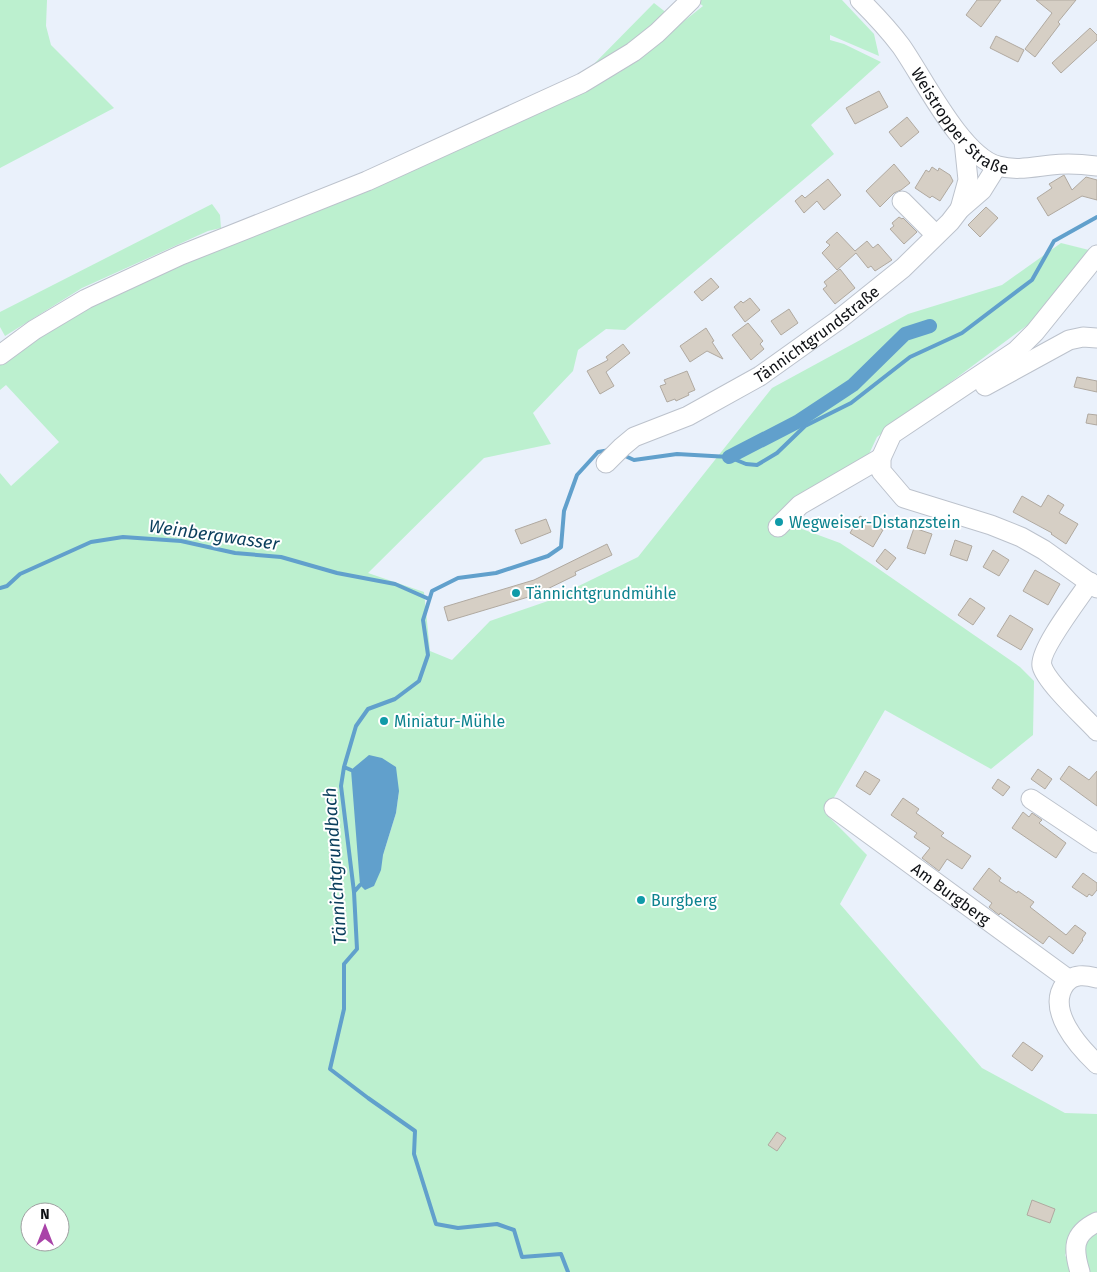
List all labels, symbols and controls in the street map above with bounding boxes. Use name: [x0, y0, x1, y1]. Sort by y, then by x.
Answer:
street label: Weistropper Straße: [908, 64, 1010, 177]
street label: Tännichtgrundstraße: [751, 282, 883, 387]
place label: Wegweiser-Distanzstein: [789, 513, 961, 532]
water label: Weinbergwasser: [147, 515, 282, 555]
marker: Wegweiser-Distanzstein: [773, 516, 785, 528]
place label: Tännichtgrundmühle: [526, 584, 676, 603]
marker: Tännichtgrundmühle: [510, 587, 522, 599]
place label: Miniatur-Mühle: [394, 712, 505, 731]
marker: Miniatur-Mühle: [378, 715, 390, 727]
water label: Tännichtgrundbach: [319, 787, 351, 945]
street label: Am Burgberg: [908, 858, 995, 929]
place label: Burgberg: [651, 891, 717, 910]
marker: Burgberg: [635, 894, 647, 906]
north arrow: [20, 1202, 70, 1252]
text: N: [40, 1206, 50, 1223]

